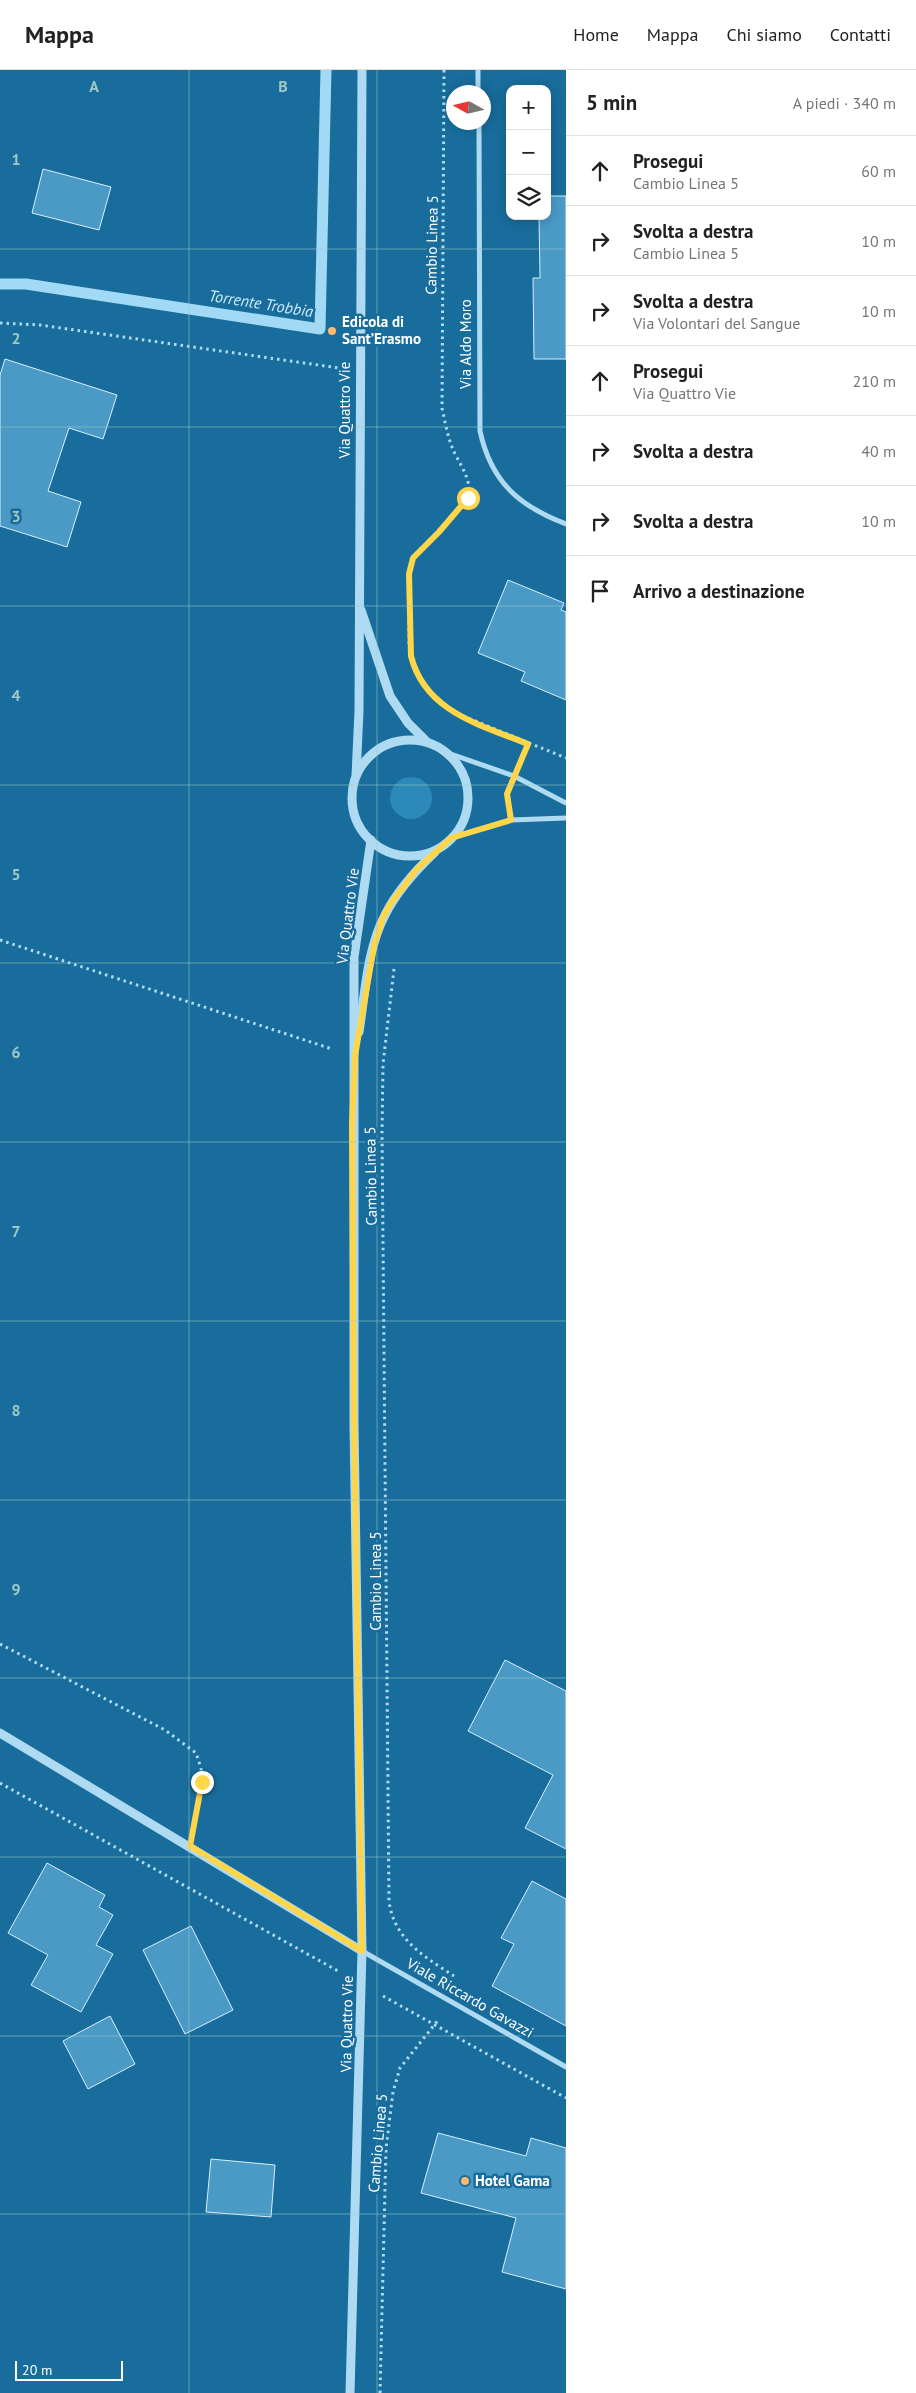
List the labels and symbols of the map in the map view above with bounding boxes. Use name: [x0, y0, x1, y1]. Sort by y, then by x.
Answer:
text: A: [89, 76, 99, 96]
text: B: [278, 76, 288, 96]
north arrow: [446, 85, 491, 130]
text: 1: [11, 149, 21, 169]
street label: Cambio Linea 5: [421, 195, 442, 295]
water label: Torrente Trobbia: [207, 285, 315, 321]
street label: Via Aldo Moro: [456, 299, 475, 390]
place label: Edicola di Sant’Erasmo: [342, 312, 421, 348]
marker: Edicola di Sant’Erasmo: [326, 325, 338, 337]
text: 2: [11, 328, 21, 348]
street label: Via Quattro Vie: [335, 362, 354, 459]
route start: [457, 487, 480, 510]
text: 3: [11, 506, 21, 526]
text: 4: [11, 685, 21, 705]
text: 5: [11, 864, 21, 884]
street label: Via Quattro Vie: [332, 867, 363, 966]
text: 6: [11, 1042, 21, 1062]
street label: Cambio Linea 5: [360, 1126, 381, 1226]
text: 7: [11, 1221, 21, 1241]
text: 8: [11, 1400, 21, 1420]
street label: Cambio Linea 5: [366, 1531, 385, 1631]
text: 9: [11, 1579, 21, 1599]
route end: [191, 1771, 214, 1794]
street label: Viale Riccardo Gavazzi: [402, 1953, 537, 2042]
street label: Via Quattro Vie: [336, 1975, 357, 2074]
street label: Cambio Linea 5: [364, 2093, 391, 2193]
place label: Hotel Gama: [475, 2171, 550, 2190]
marker: Hotel Gama: [459, 2175, 471, 2187]
scale bar: [15, 2358, 122, 2381]

